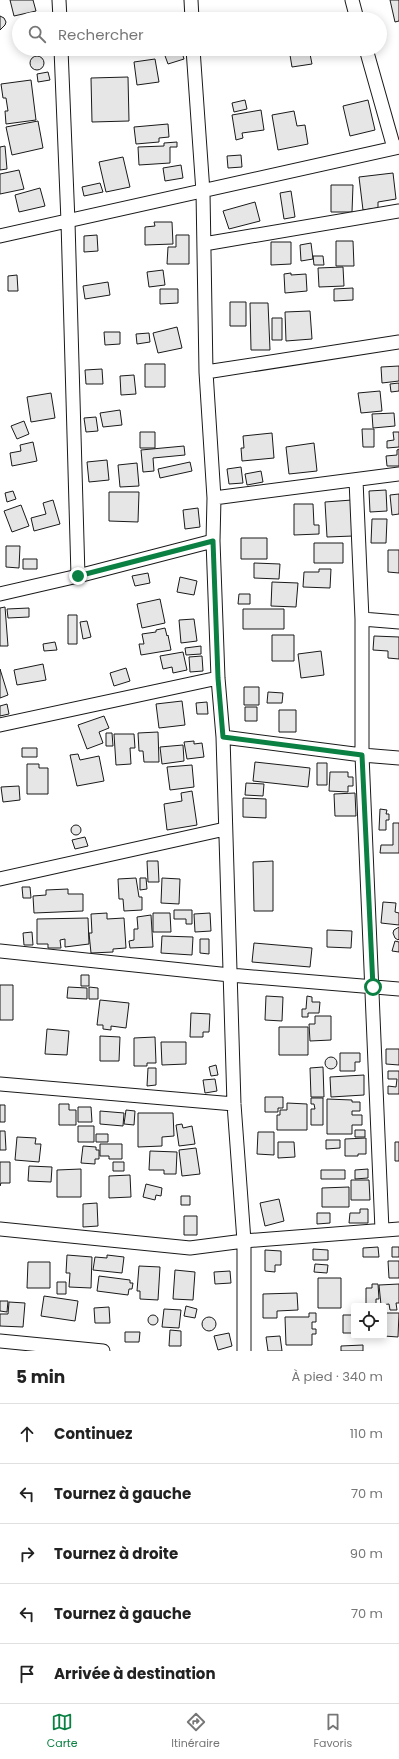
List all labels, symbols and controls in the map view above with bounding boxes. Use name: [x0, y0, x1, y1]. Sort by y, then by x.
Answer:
search box: [12, 12, 387, 56]
icon: search: [26, 23, 48, 45]
text: Rechercher: [58, 24, 144, 45]
route end: [69, 567, 87, 585]
route start: [364, 978, 382, 996]
map controls: [351, 1303, 387, 1339]
button: locate: [351, 1303, 387, 1339]
text: 5 min: [16, 1365, 65, 1389]
text: À pied · 340 m: [291, 1367, 383, 1386]
icon: ahead: [16, 1423, 38, 1445]
text: Continuez: [54, 1423, 133, 1444]
text: 110 m: [350, 1424, 383, 1443]
icon: left: [16, 1483, 38, 1505]
text: Tournez à gauche: [54, 1483, 191, 1504]
text: 70 m: [351, 1484, 383, 1503]
icon: right: [16, 1543, 38, 1565]
text: Tournez à droite: [54, 1543, 178, 1564]
text: 90 m: [350, 1544, 383, 1563]
icon: left: [16, 1603, 38, 1625]
text: Tournez à gauche: [54, 1603, 191, 1624]
text: 70 m: [351, 1604, 383, 1623]
icon: arrive: [16, 1663, 38, 1685]
text: Arrivée à destination: [54, 1663, 216, 1684]
tab: Carte: [47, 1711, 78, 1752]
tab: Itinéraire: [171, 1711, 220, 1752]
tab: Favoris: [313, 1711, 352, 1752]

